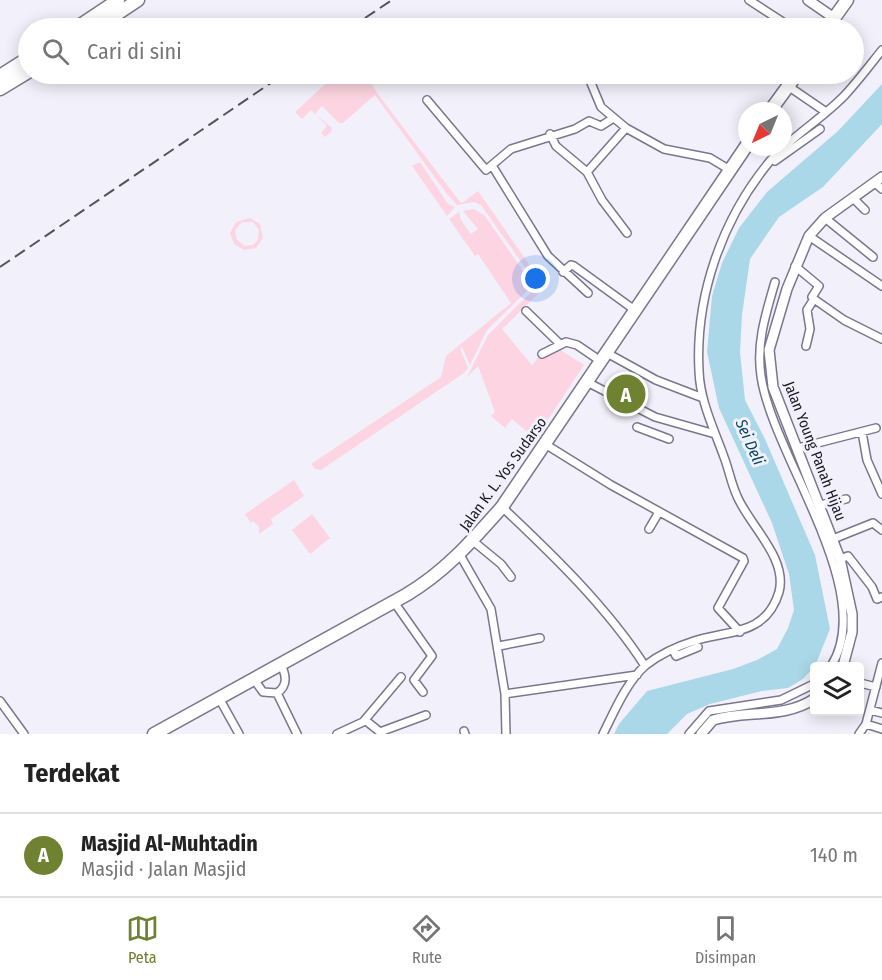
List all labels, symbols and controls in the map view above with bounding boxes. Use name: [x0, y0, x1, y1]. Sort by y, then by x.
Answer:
search box: [18, 18, 864, 84]
icon: search: [39, 35, 72, 68]
text: Cari di sini: [87, 38, 182, 65]
north arrow: [738, 102, 792, 156]
your location: [521, 264, 550, 293]
pin: A: [606, 372, 646, 416]
street label: Jalan Young Panah Hijau: [780, 379, 850, 523]
street label: Jalan K. L. Yos Sudarso: [456, 413, 550, 534]
water label: Sei Deli: [731, 415, 769, 468]
map controls: [810, 662, 864, 716]
button: layers: [810, 662, 864, 716]
text: Terdekat: [24, 758, 120, 789]
text: Masjid Al-Muhtadin: [81, 830, 258, 857]
text: A: [38, 843, 49, 867]
text: 140 m: [810, 843, 858, 867]
text: Masjid · Jalan Masjid: [81, 857, 246, 881]
tab: Peta: [126, 912, 159, 967]
tab: Rute: [410, 912, 443, 967]
tab: Disimpan: [695, 912, 756, 967]

